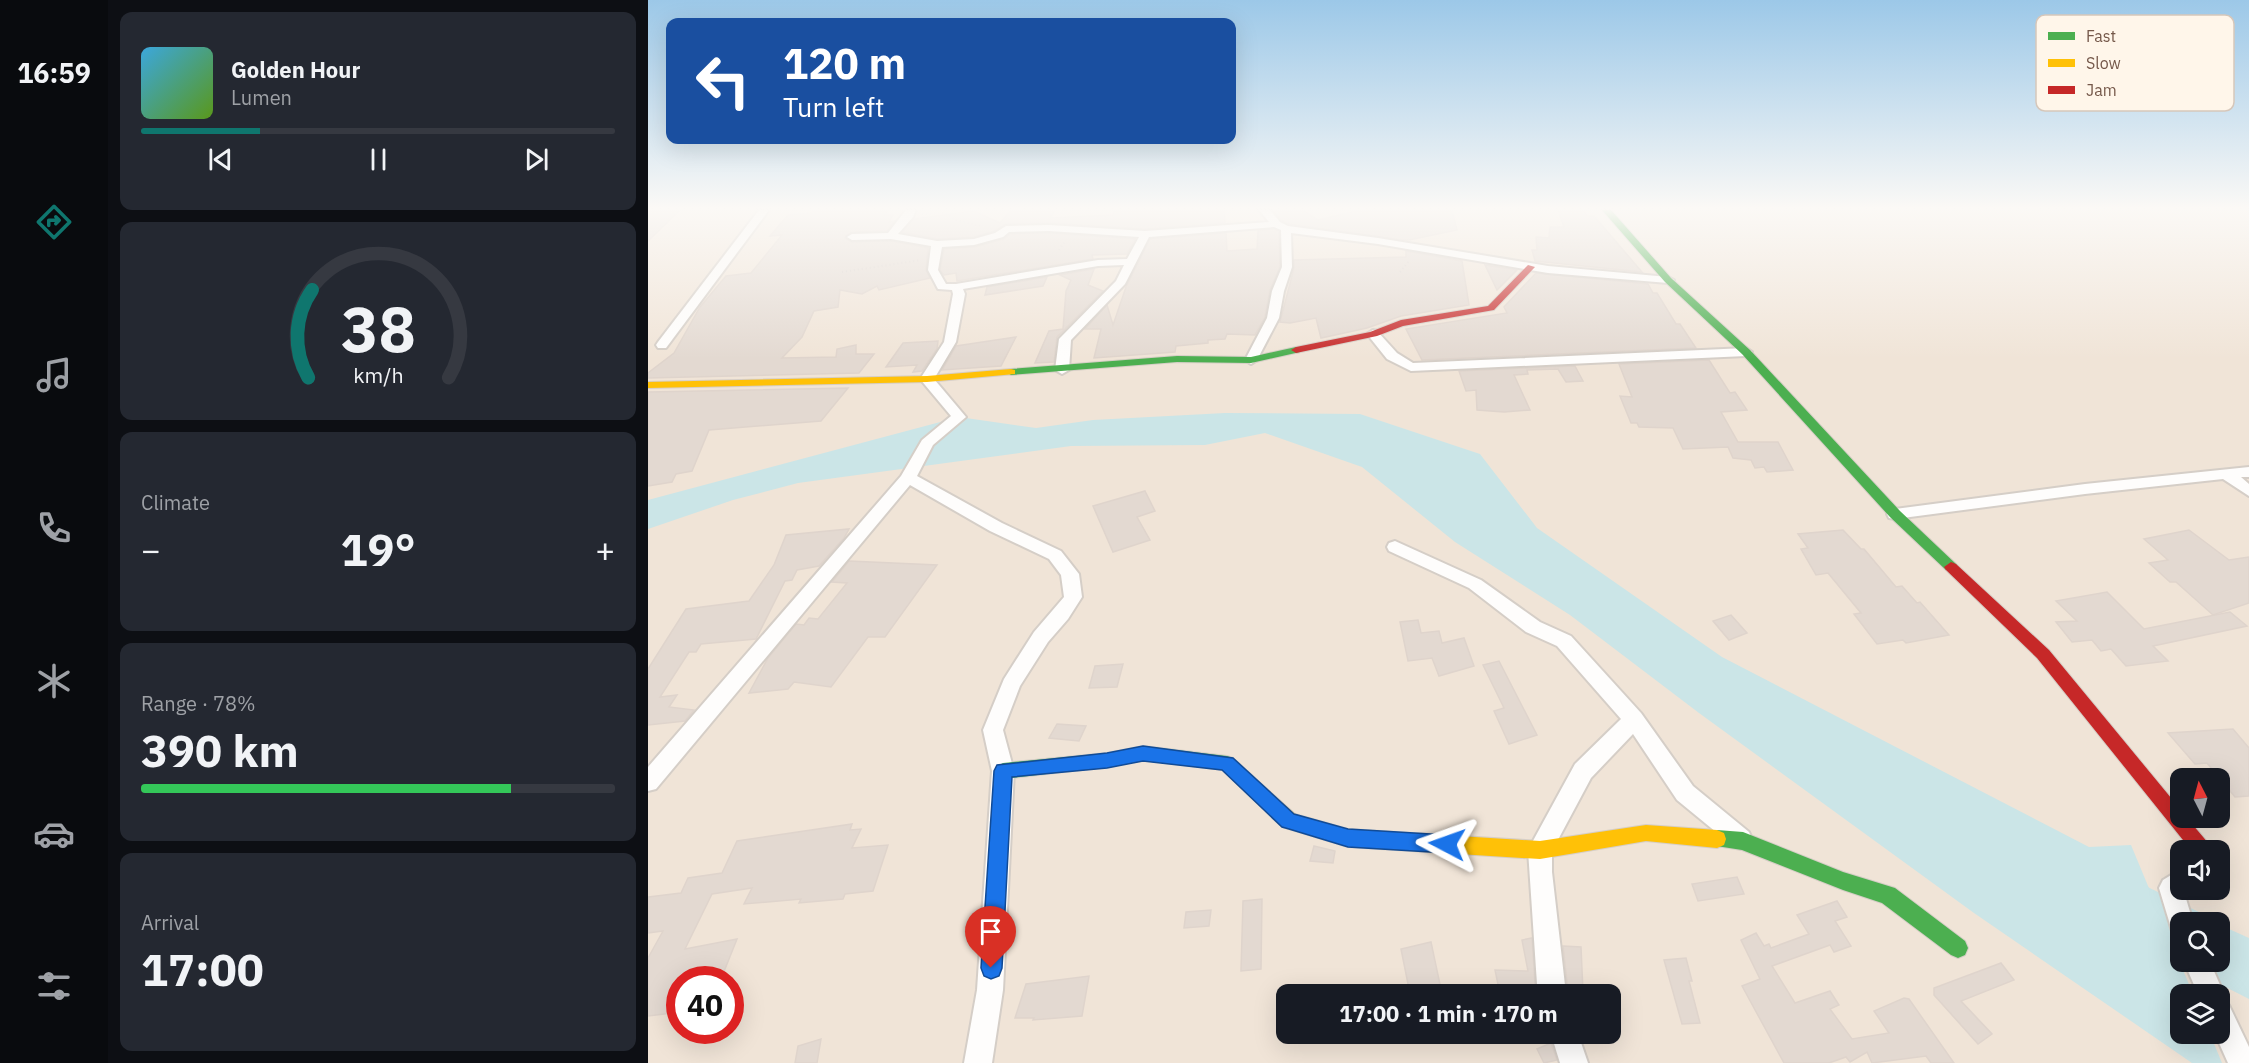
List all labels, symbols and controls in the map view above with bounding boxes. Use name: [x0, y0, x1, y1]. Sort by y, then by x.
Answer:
legend: [2036, 15, 2234, 111]
text: Fast: [2086, 26, 2116, 46]
text: 120 m: [783, 36, 906, 91]
icon: left: [684, 42, 762, 120]
text: Slow: [2086, 53, 2121, 73]
text: 16:59: [17, 55, 91, 90]
text: Golden Hour: [231, 55, 360, 84]
text: Jam: [2086, 80, 2117, 100]
text: Lumen: [231, 84, 292, 111]
text: Turn left: [783, 89, 884, 124]
icon: previous: [204, 143, 237, 176]
icon: pause: [362, 143, 395, 176]
icon: next: [520, 143, 553, 176]
icon: directions: [33, 201, 75, 243]
text: 38: [341, 288, 415, 369]
icon: music: [33, 354, 75, 396]
text: km/h: [353, 362, 403, 390]
text: Climate: [141, 489, 210, 516]
icon: phone: [33, 507, 75, 549]
text: 19°: [340, 520, 416, 578]
text: −: [141, 528, 161, 571]
text: +: [595, 528, 615, 571]
icon: climate: [33, 660, 75, 702]
text: Range · 78%: [141, 690, 256, 717]
text: 390 km: [141, 721, 299, 779]
north arrow: [2170, 768, 2230, 828]
map controls: [2170, 768, 2230, 1044]
position arrow: [1415, 812, 1479, 876]
icon: car: [33, 813, 75, 855]
button: sound: [2170, 840, 2230, 900]
pin: [965, 906, 1016, 968]
text: Arrival: [141, 909, 199, 936]
button: search: [2170, 912, 2230, 972]
icon: arrive: [974, 915, 1007, 948]
text: 17:00: [141, 940, 264, 998]
icon: filters: [33, 965, 75, 1007]
speed limit sign: 40: [666, 966, 744, 1044]
button: layers: [2170, 984, 2230, 1044]
text: 17:00 · 1 min · 170 m: [1339, 999, 1558, 1028]

